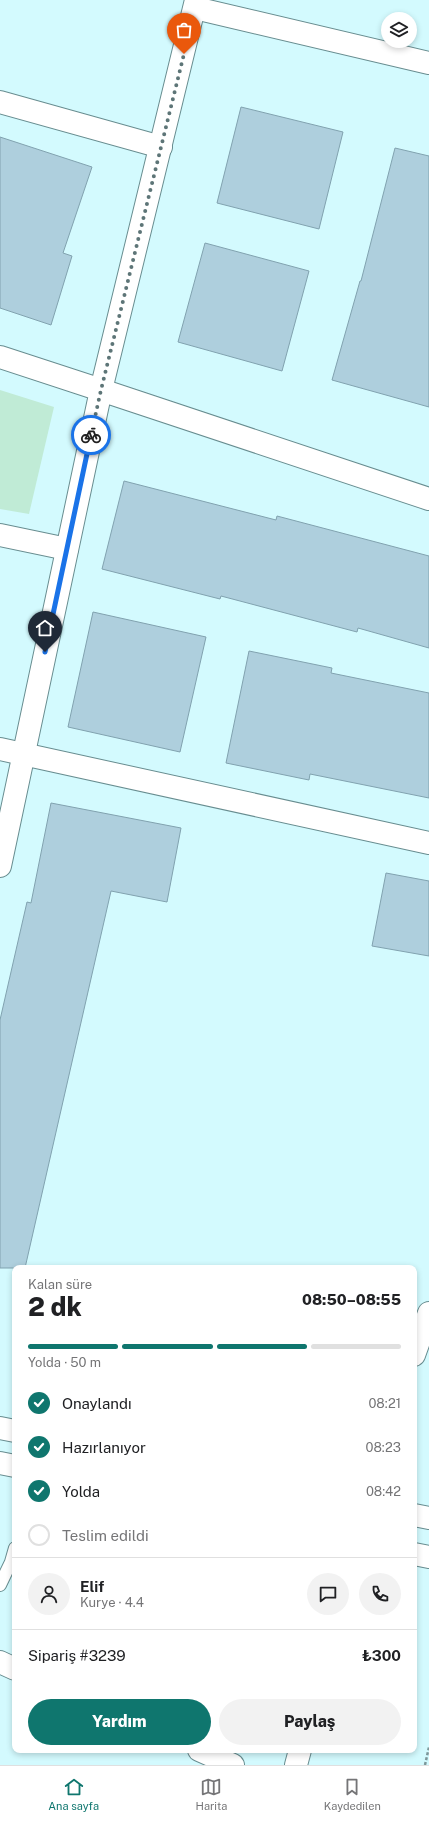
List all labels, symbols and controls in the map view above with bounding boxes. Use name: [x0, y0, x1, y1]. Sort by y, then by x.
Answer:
map controls: [381, 12, 417, 48]
button: layers: [381, 12, 417, 48]
pin: [167, 13, 201, 54]
icon: bag: [173, 19, 195, 41]
courier: [71, 415, 111, 455]
icon: bike: [80, 424, 102, 446]
pin: [28, 611, 62, 652]
icon: home: [34, 617, 56, 639]
text: Kalan süre: [28, 1277, 92, 1292]
text: 2 dk: [28, 1291, 82, 1322]
text: 08:50–08:55: [302, 1291, 401, 1308]
text: Yolda · 50 m: [28, 1355, 101, 1370]
icon: check: [28, 1392, 50, 1414]
text: Onaylandı: [62, 1395, 132, 1412]
text: 08:21: [368, 1396, 401, 1411]
icon: check: [28, 1436, 50, 1458]
text: Hazırlanıyor: [62, 1439, 146, 1456]
text: 08:23: [366, 1440, 401, 1455]
icon: check: [28, 1480, 50, 1502]
text: Yolda: [62, 1483, 100, 1500]
text: 08:42: [366, 1484, 401, 1499]
text: Teslim edildi: [62, 1527, 149, 1544]
button: person: [28, 1573, 70, 1615]
button: chat: [307, 1573, 349, 1615]
button: phone: [359, 1573, 401, 1615]
text: Elif: [80, 1578, 104, 1595]
text: Kurye · 4.4: [80, 1595, 144, 1610]
text: Sipariş #3239: [28, 1647, 126, 1664]
text: ₺300: [362, 1647, 401, 1664]
button: Yardım: [28, 1699, 211, 1745]
button: Paylaş: [219, 1699, 401, 1745]
tab: Ana sayfa: [48, 1776, 99, 1812]
tab: Harita: [196, 1776, 227, 1812]
tab: Kaydedilen: [324, 1776, 381, 1812]

